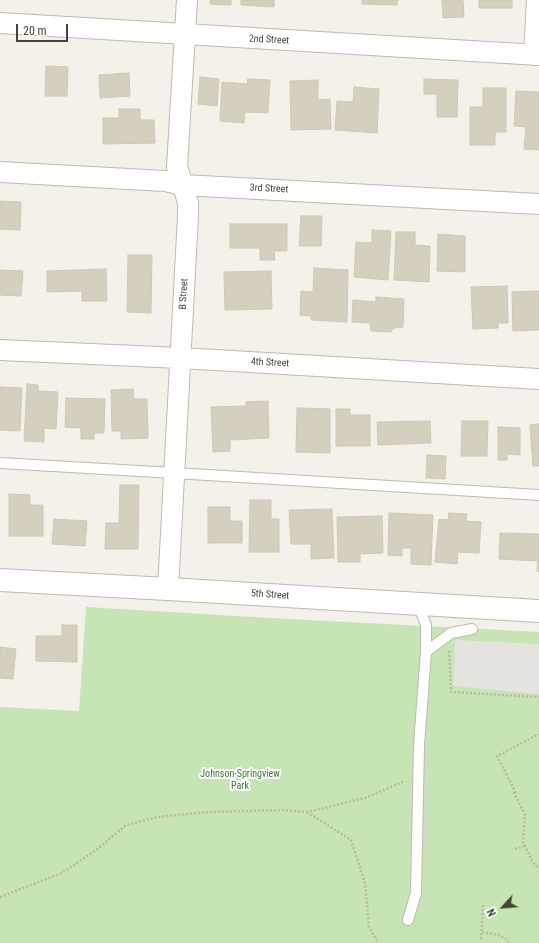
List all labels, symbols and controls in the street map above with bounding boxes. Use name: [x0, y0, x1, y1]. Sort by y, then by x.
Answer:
scale bar: [18, 16, 70, 42]
text: 20 m: [23, 24, 47, 38]
street label: 2nd Street: [248, 33, 290, 47]
street label: 3rd Street: [249, 182, 289, 196]
street label: B Street: [177, 278, 191, 310]
street label: 4th Street: [250, 356, 290, 370]
street label: 5th Street: [250, 588, 290, 602]
park label: Johnson-Springview Park: [200, 768, 280, 792]
north arrow: [483, 887, 523, 927]
text: N: [484, 907, 499, 918]

